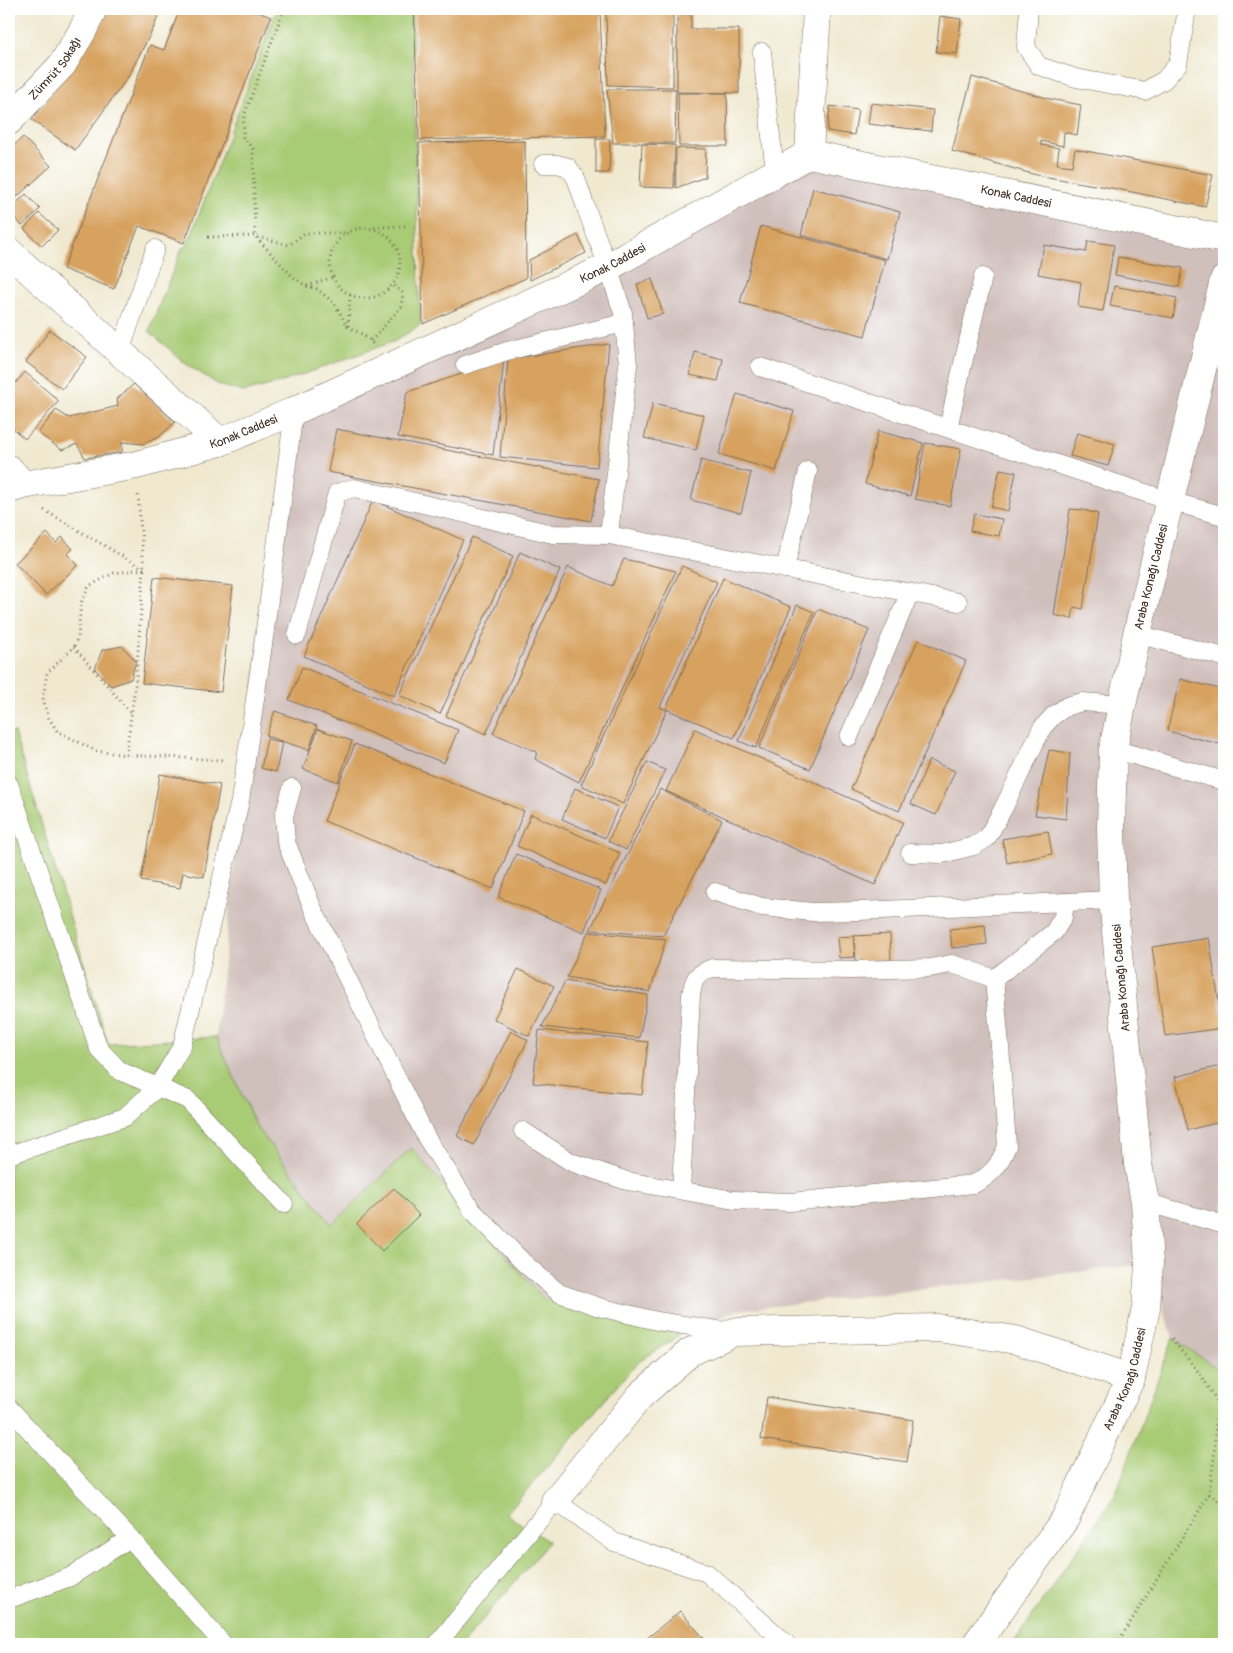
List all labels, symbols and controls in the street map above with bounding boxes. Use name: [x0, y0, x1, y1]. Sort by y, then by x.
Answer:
street label: Zümrüt Sokağı: [26, 35, 85, 103]
street label: Konak Caddesi: [979, 182, 1053, 211]
street label: Konak Caddesi: [578, 240, 648, 287]
street label: Konak Caddesi: [208, 412, 280, 452]
street label: Araba Konağı Caddesi: [1131, 523, 1172, 631]
street label: Araba Konağı Caddesi: [1109, 923, 1134, 1032]
street label: Araba Konağı Caddesi: [1100, 1327, 1150, 1433]

